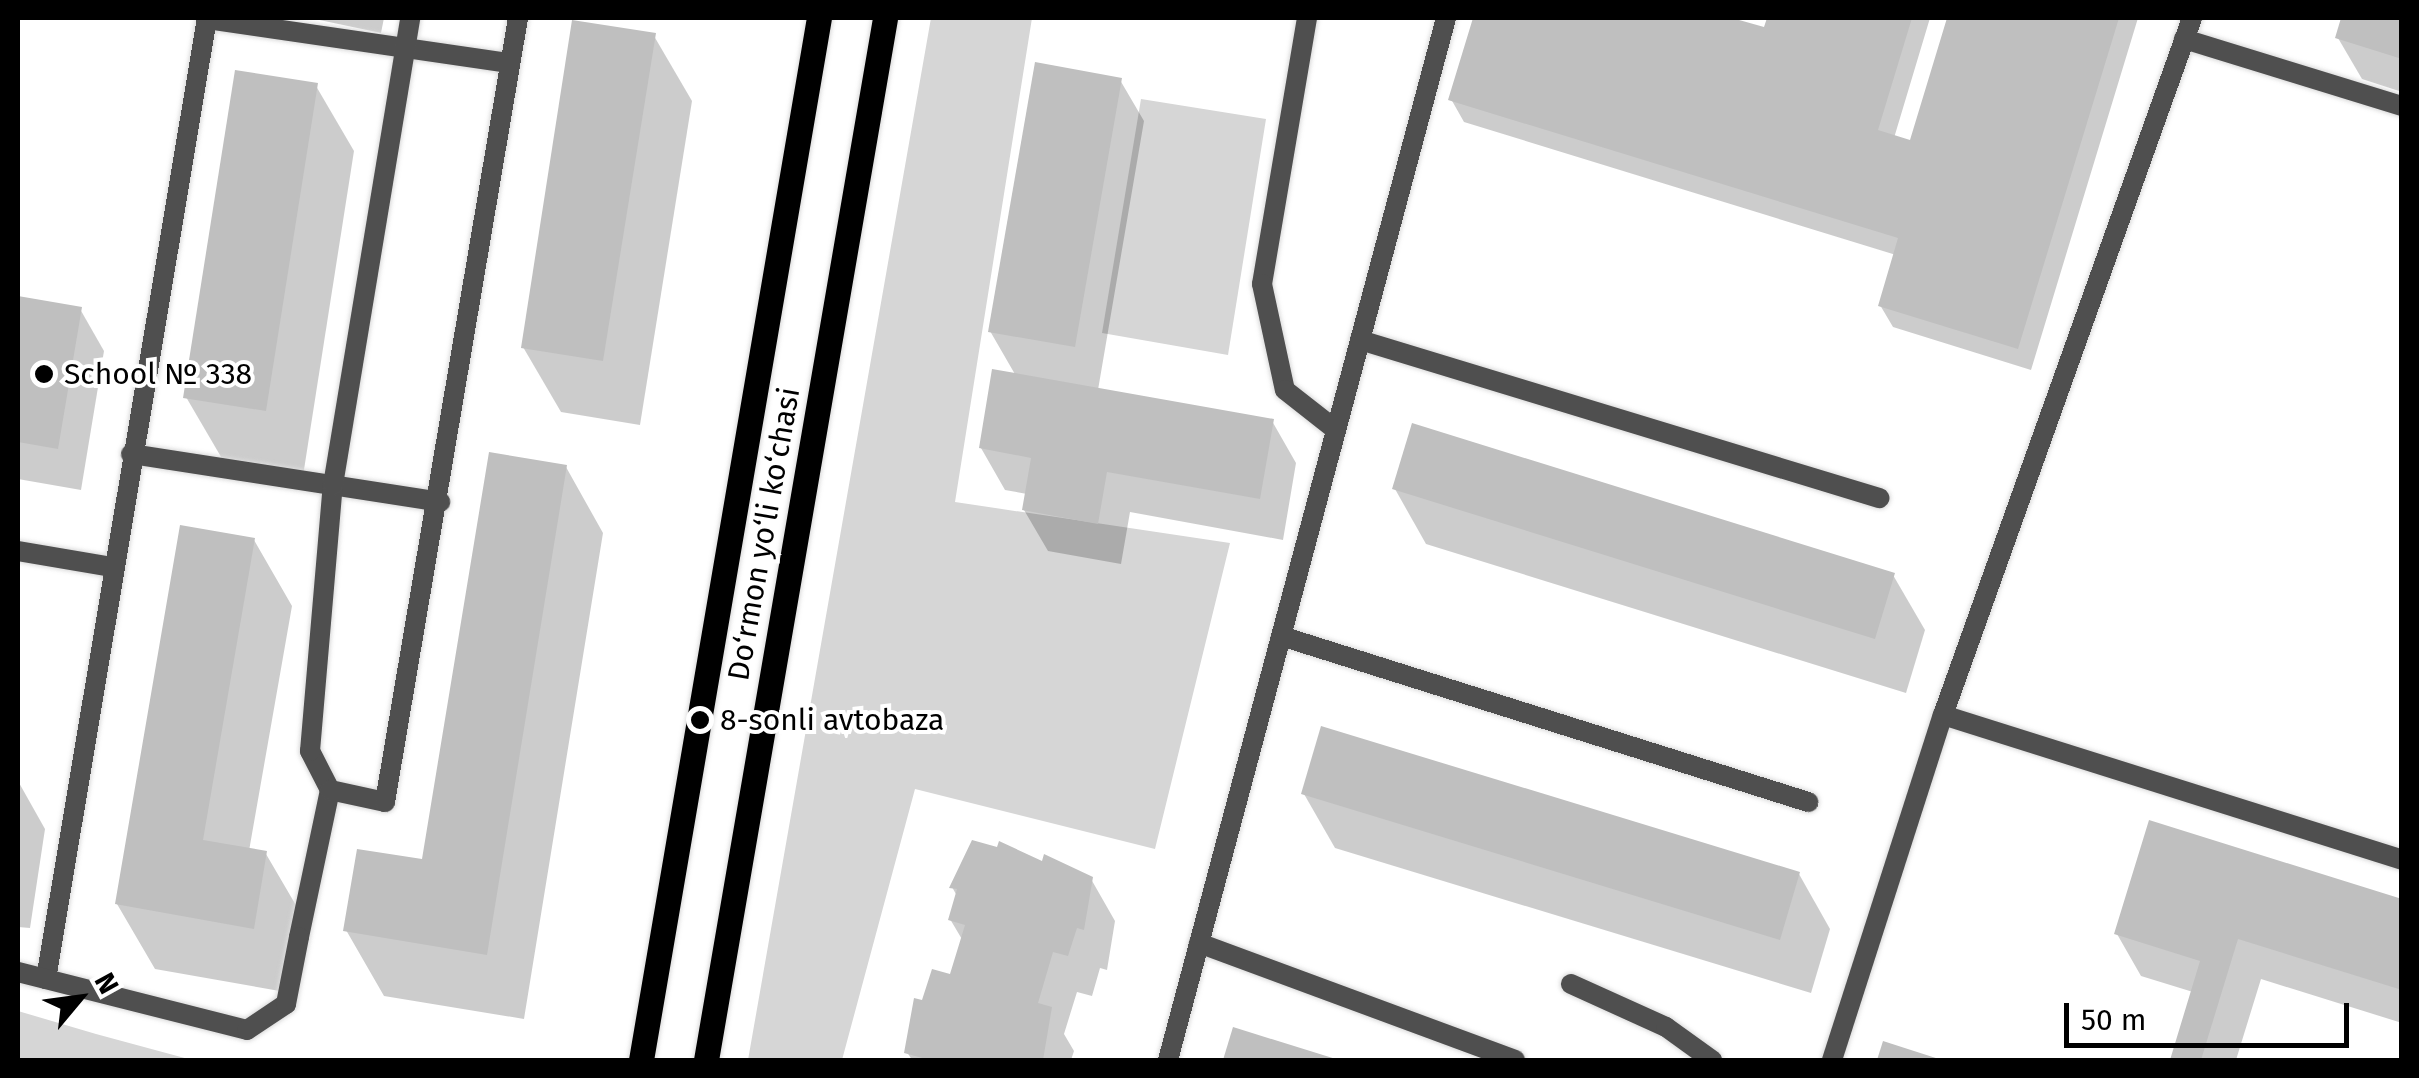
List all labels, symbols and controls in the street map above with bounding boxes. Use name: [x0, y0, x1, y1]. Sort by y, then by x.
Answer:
place label: School № 338: [64, 356, 252, 392]
marker: School № 338: [33, 363, 55, 385]
street label: Do‘rmon yo‘li ko‘chasi: [720, 385, 808, 683]
place label: 8-sonli avtobaza: [720, 702, 944, 738]
marker: 8-sonli avtobaza: [689, 709, 711, 731]
north arrow: [30, 948, 130, 1048]
text: N: [88, 967, 126, 999]
scale bar: [2069, 983, 2354, 1045]
text: 50 m: [2081, 1002, 2146, 1038]

